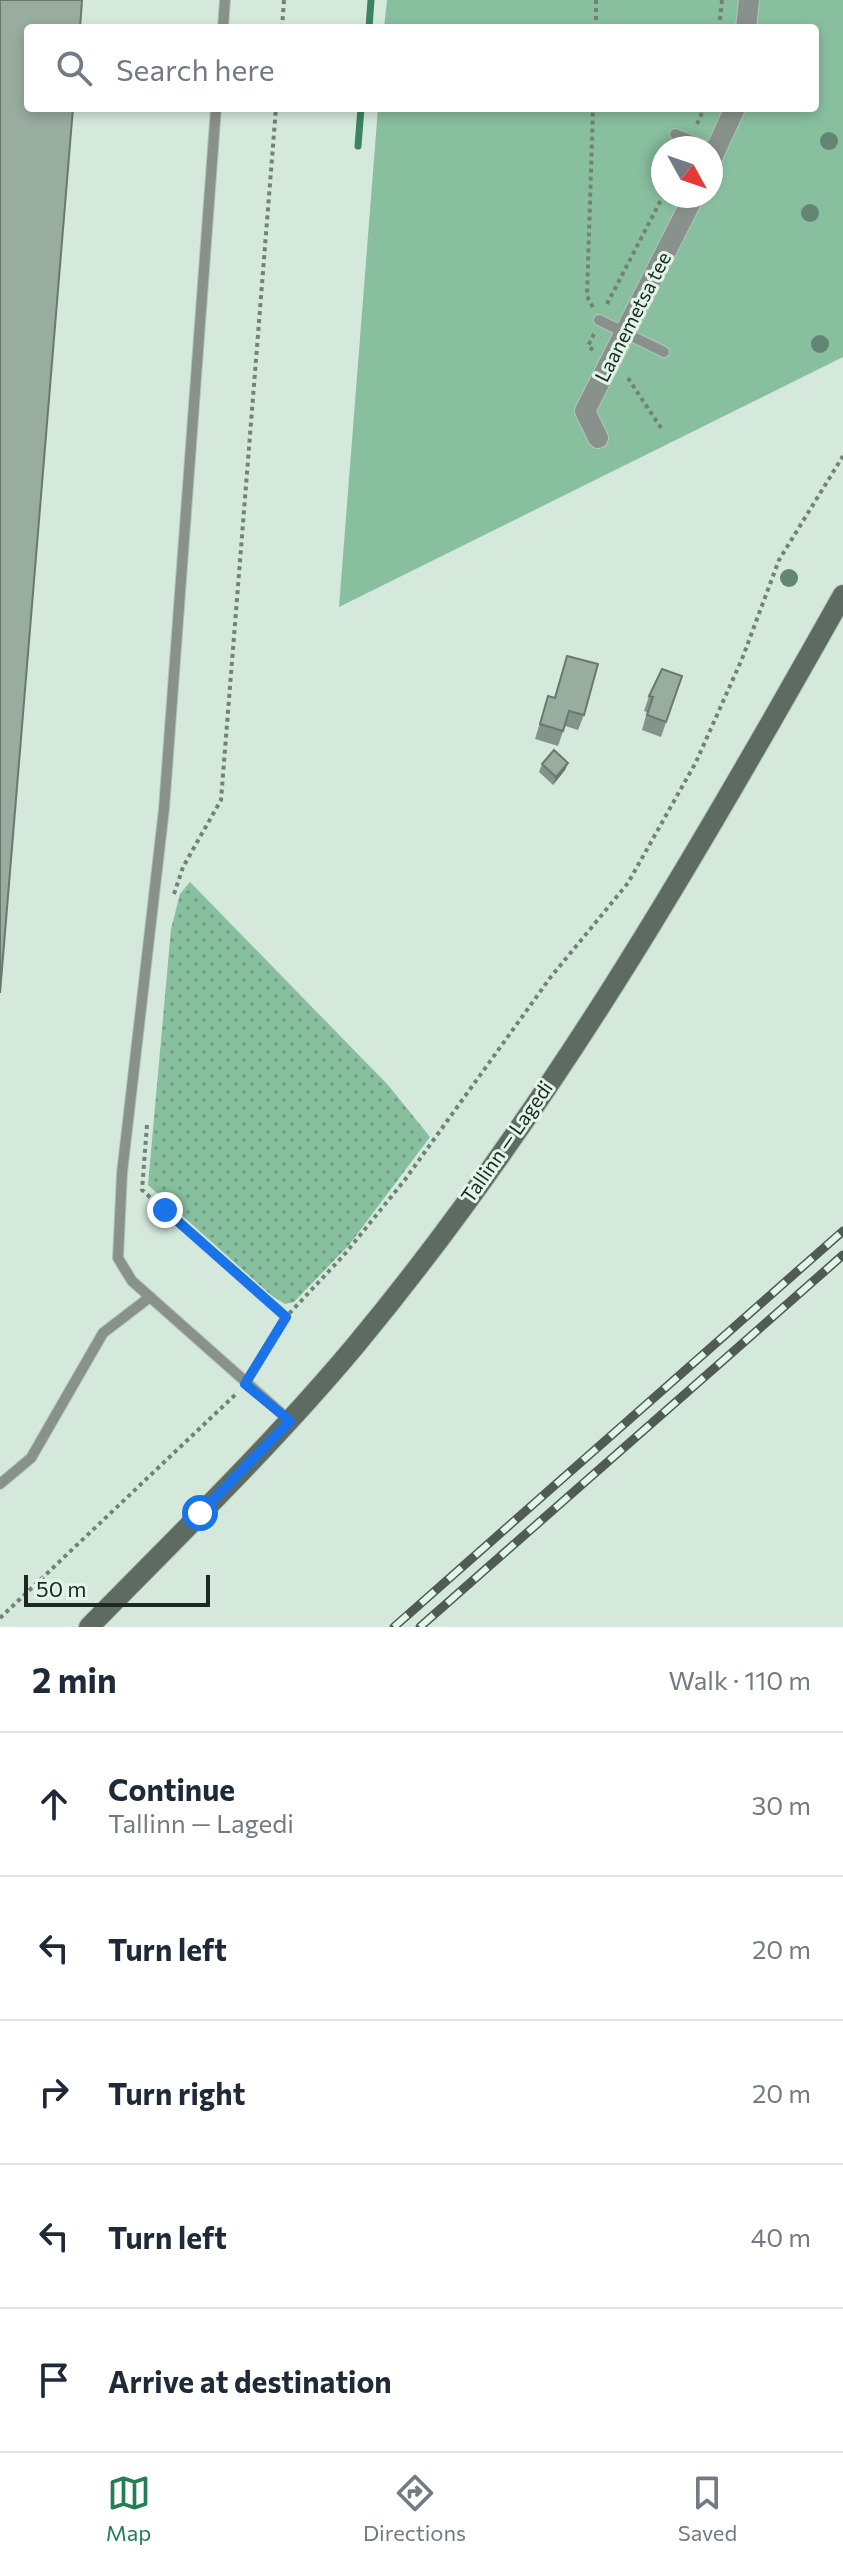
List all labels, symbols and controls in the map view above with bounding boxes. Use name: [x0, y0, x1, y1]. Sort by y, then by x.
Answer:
search box: [24, 24, 819, 112]
icon: search: [52, 46, 96, 90]
text: Search here: [116, 50, 275, 87]
north arrow: [651, 136, 723, 208]
street label: Laanemetsa tee: [589, 247, 675, 386]
street label: Tallinn — Lagedi: [455, 1076, 557, 1207]
route end: [147, 1192, 183, 1228]
route start: [182, 1495, 218, 1531]
scale bar: [24, 1571, 210, 1607]
text: 50 m: [36, 1575, 86, 1602]
text: 2 min: [32, 1658, 117, 1700]
text: Walk · 110 m: [669, 1664, 811, 1695]
text: Continue: [108, 1770, 235, 1807]
icon: ahead: [32, 1782, 76, 1826]
text: 30 m: [752, 1789, 811, 1820]
text: Tallinn — Lagedi: [108, 1807, 294, 1838]
icon: left: [32, 1926, 76, 1970]
text: Turn left: [108, 1930, 227, 1967]
text: 20 m: [752, 1933, 811, 1964]
icon: right: [32, 2070, 76, 2114]
text: Turn right: [108, 2074, 245, 2111]
text: 20 m: [752, 2077, 811, 2108]
icon: left: [32, 2214, 76, 2258]
text: Turn left: [108, 2218, 227, 2255]
text: 40 m: [751, 2221, 811, 2252]
icon: arrive: [32, 2358, 76, 2402]
text: Arrive at destination: [108, 2362, 392, 2399]
tab: Map: [106, 2471, 151, 2546]
tab: Directions: [363, 2471, 466, 2546]
tab: Saved: [678, 2471, 737, 2546]

